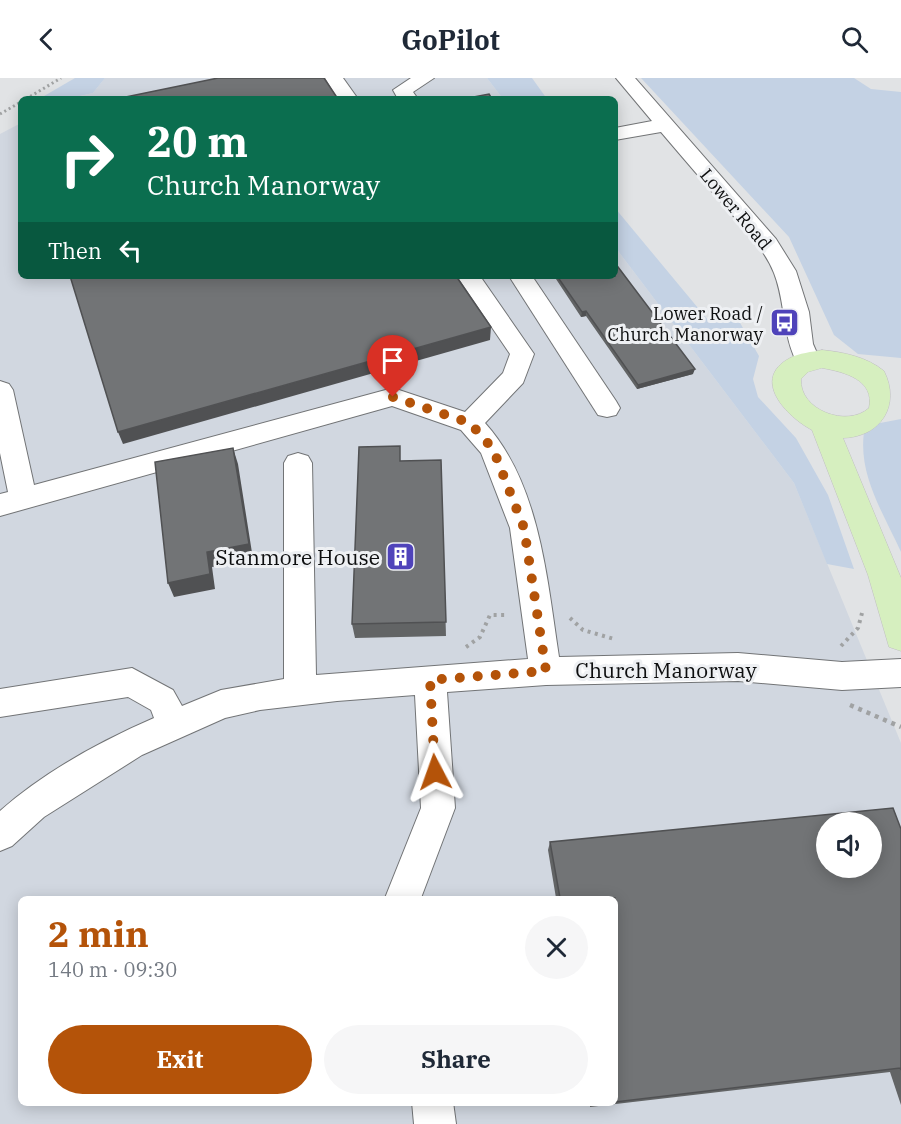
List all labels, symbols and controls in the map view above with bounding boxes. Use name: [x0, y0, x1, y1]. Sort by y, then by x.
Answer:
text: GoPilot: [401, 22, 500, 57]
icon: back: [30, 23, 63, 56]
icon: search: [838, 23, 871, 56]
text: 20 m: [147, 114, 248, 169]
icon: right: [48, 120, 126, 198]
street label: Lower Road: [695, 164, 777, 254]
text: Church Manorway: [147, 167, 380, 202]
icon: left: [114, 234, 147, 267]
text: Then: [48, 236, 102, 265]
place label: Lower Road / Church Manorway: [607, 302, 763, 346]
bus stop icon: Lower Road / Church Manorway: [768, 307, 800, 339]
pin: [367, 335, 418, 397]
icon: arrive: [376, 344, 409, 377]
building icon: Stanmore House: [385, 541, 417, 573]
place label: Stanmore House: [215, 543, 380, 571]
street label: Church Manorway: [575, 656, 757, 684]
position arrow: [403, 740, 467, 804]
map controls: [816, 812, 882, 878]
button: sound: [816, 812, 882, 878]
text: 2 min: [48, 910, 149, 957]
button: close: [525, 916, 588, 979]
text: 140 m · 09:30: [48, 956, 177, 983]
button: Exit: [48, 1025, 312, 1094]
button: Share: [324, 1025, 588, 1094]

